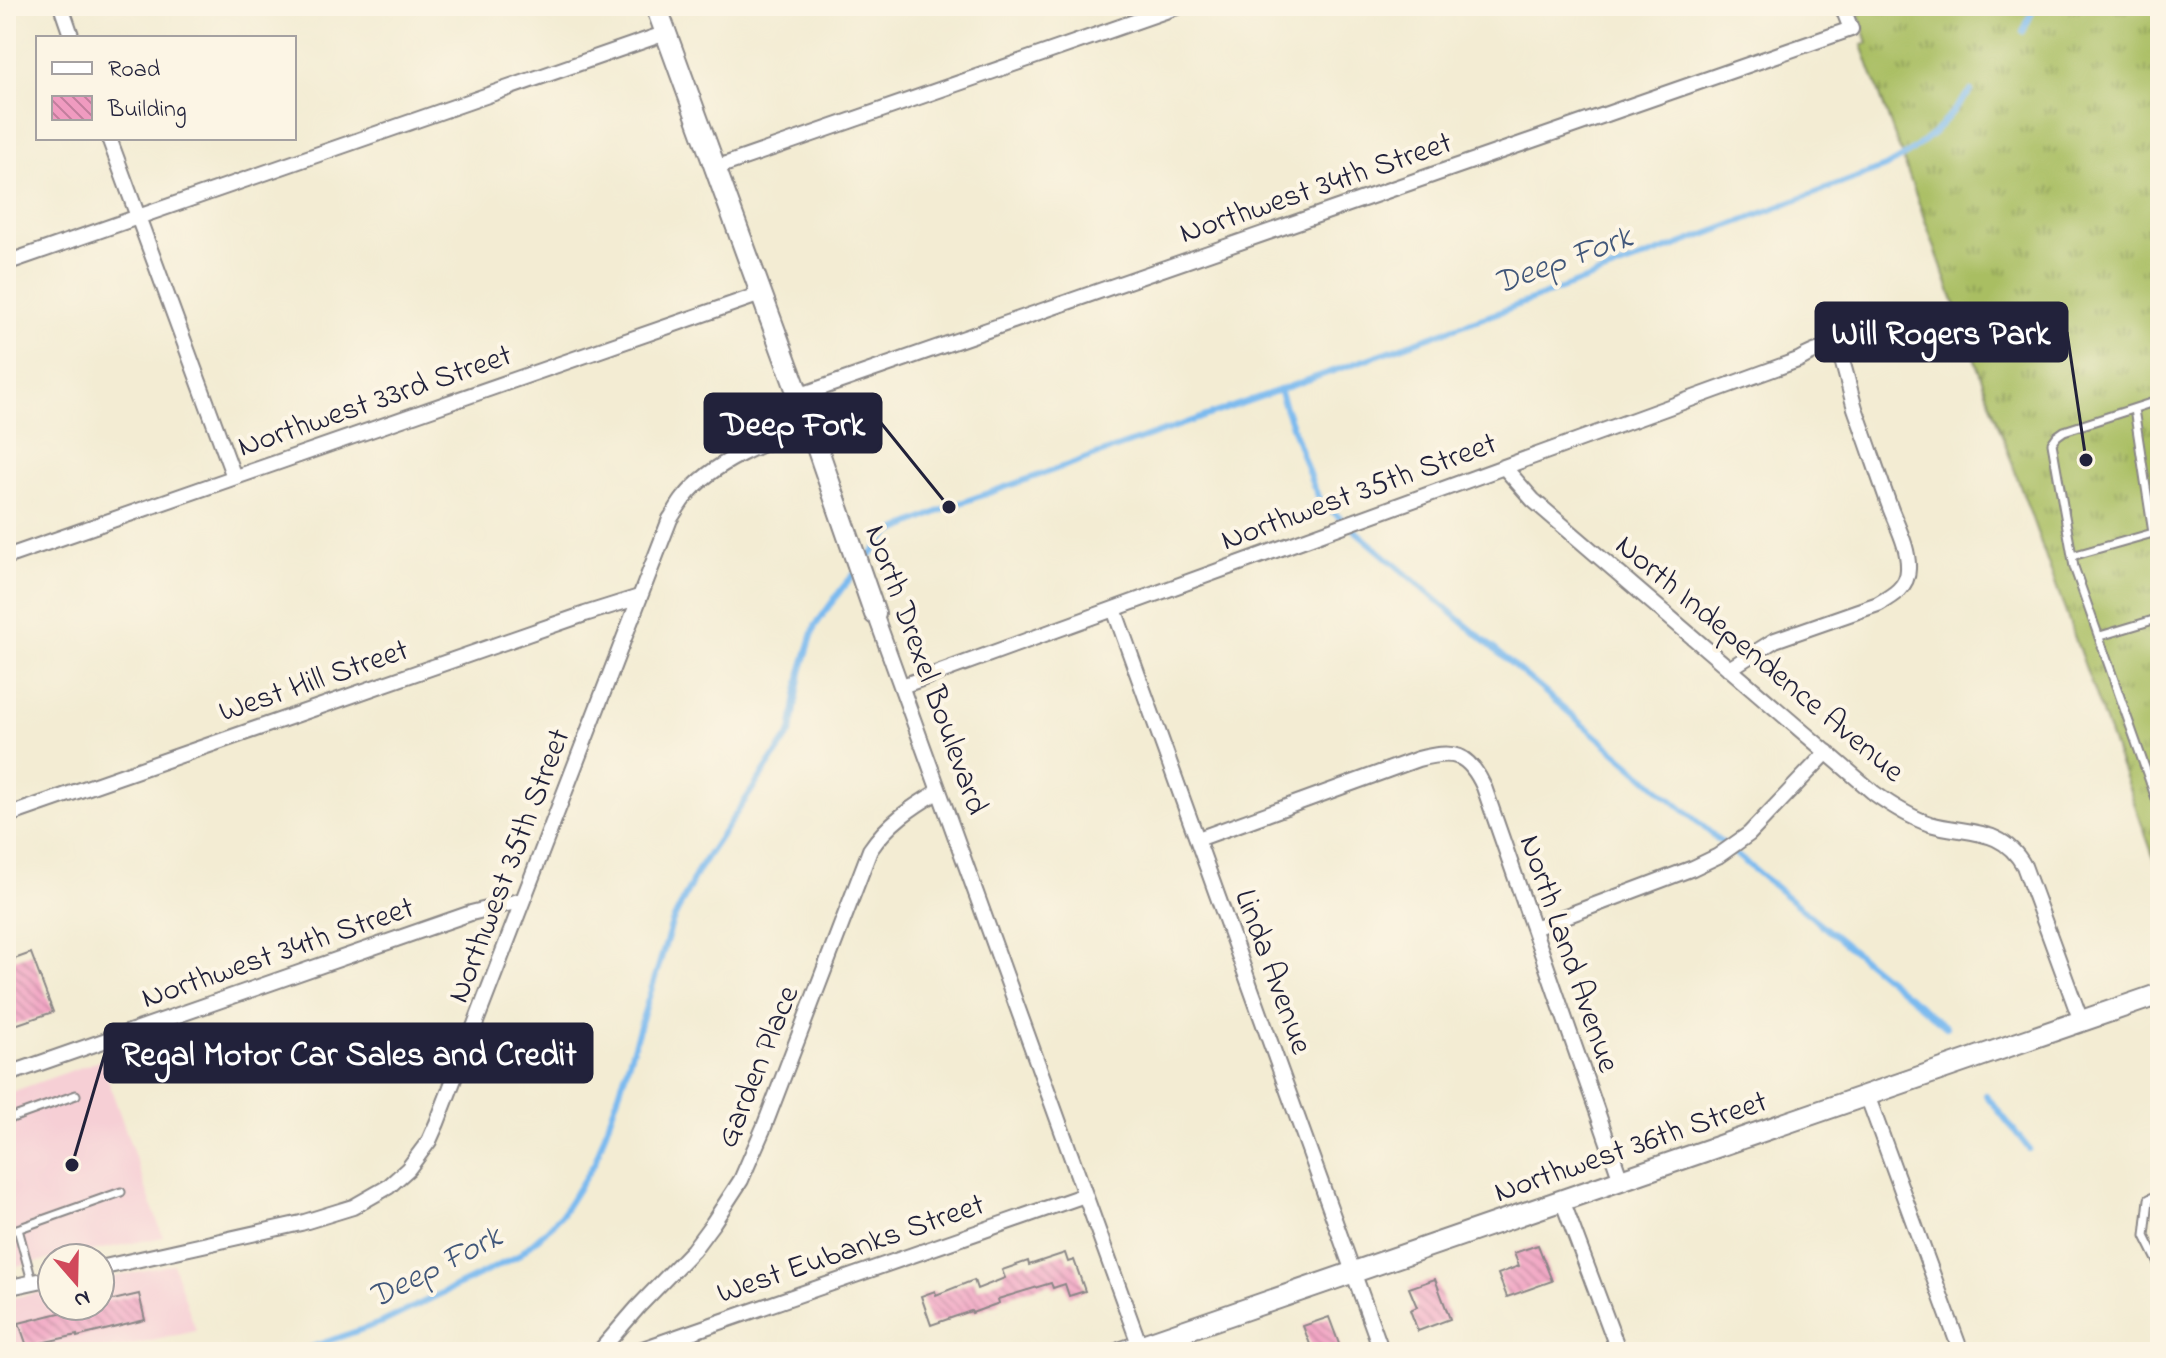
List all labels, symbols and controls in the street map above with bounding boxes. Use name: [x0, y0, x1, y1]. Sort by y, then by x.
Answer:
legend: [36, 36, 296, 140]
text: Road: [108, 53, 161, 88]
text: Building: [107, 93, 187, 128]
street label: Northwest 34th Street: [1174, 121, 1459, 258]
water label: Deep Fork: [1487, 213, 1642, 310]
callout: Will Rogers Park: [1816, 303, 2067, 361]
text: Will Rogers Park: [1832, 311, 2052, 362]
street label: Northwest 33rd Street: [232, 333, 519, 471]
callout: Deep Fork: [705, 394, 881, 452]
text: Deep Fork: [719, 402, 866, 452]
street label: Northwest 35th Street: [1215, 421, 1504, 565]
street label: North Drexel Boulevard: [850, 519, 999, 822]
street label: North Independence Avenue: [1604, 524, 1914, 796]
street label: West Hill Street: [213, 628, 416, 737]
street label: Northwest 35th Street: [436, 722, 584, 1010]
street label: North Land Avenue: [1505, 829, 1631, 1080]
street label: Linda Avenue: [1220, 883, 1323, 1062]
street label: Northwest 34th Street: [136, 886, 421, 1023]
street label: Garden Place: [705, 979, 813, 1155]
callout: Regal Motor Car Sales and Credit: [105, 1024, 592, 1082]
text: Regal Motor Car Sales and Credit: [121, 1032, 577, 1083]
street label: Northwest 36th Street: [1488, 1079, 1774, 1217]
street label: West Eubanks Street: [711, 1182, 992, 1318]
water label: Deep Fork: [360, 1213, 513, 1324]
north arrow: [36, 1242, 116, 1322]
text: N: [69, 1280, 94, 1316]

